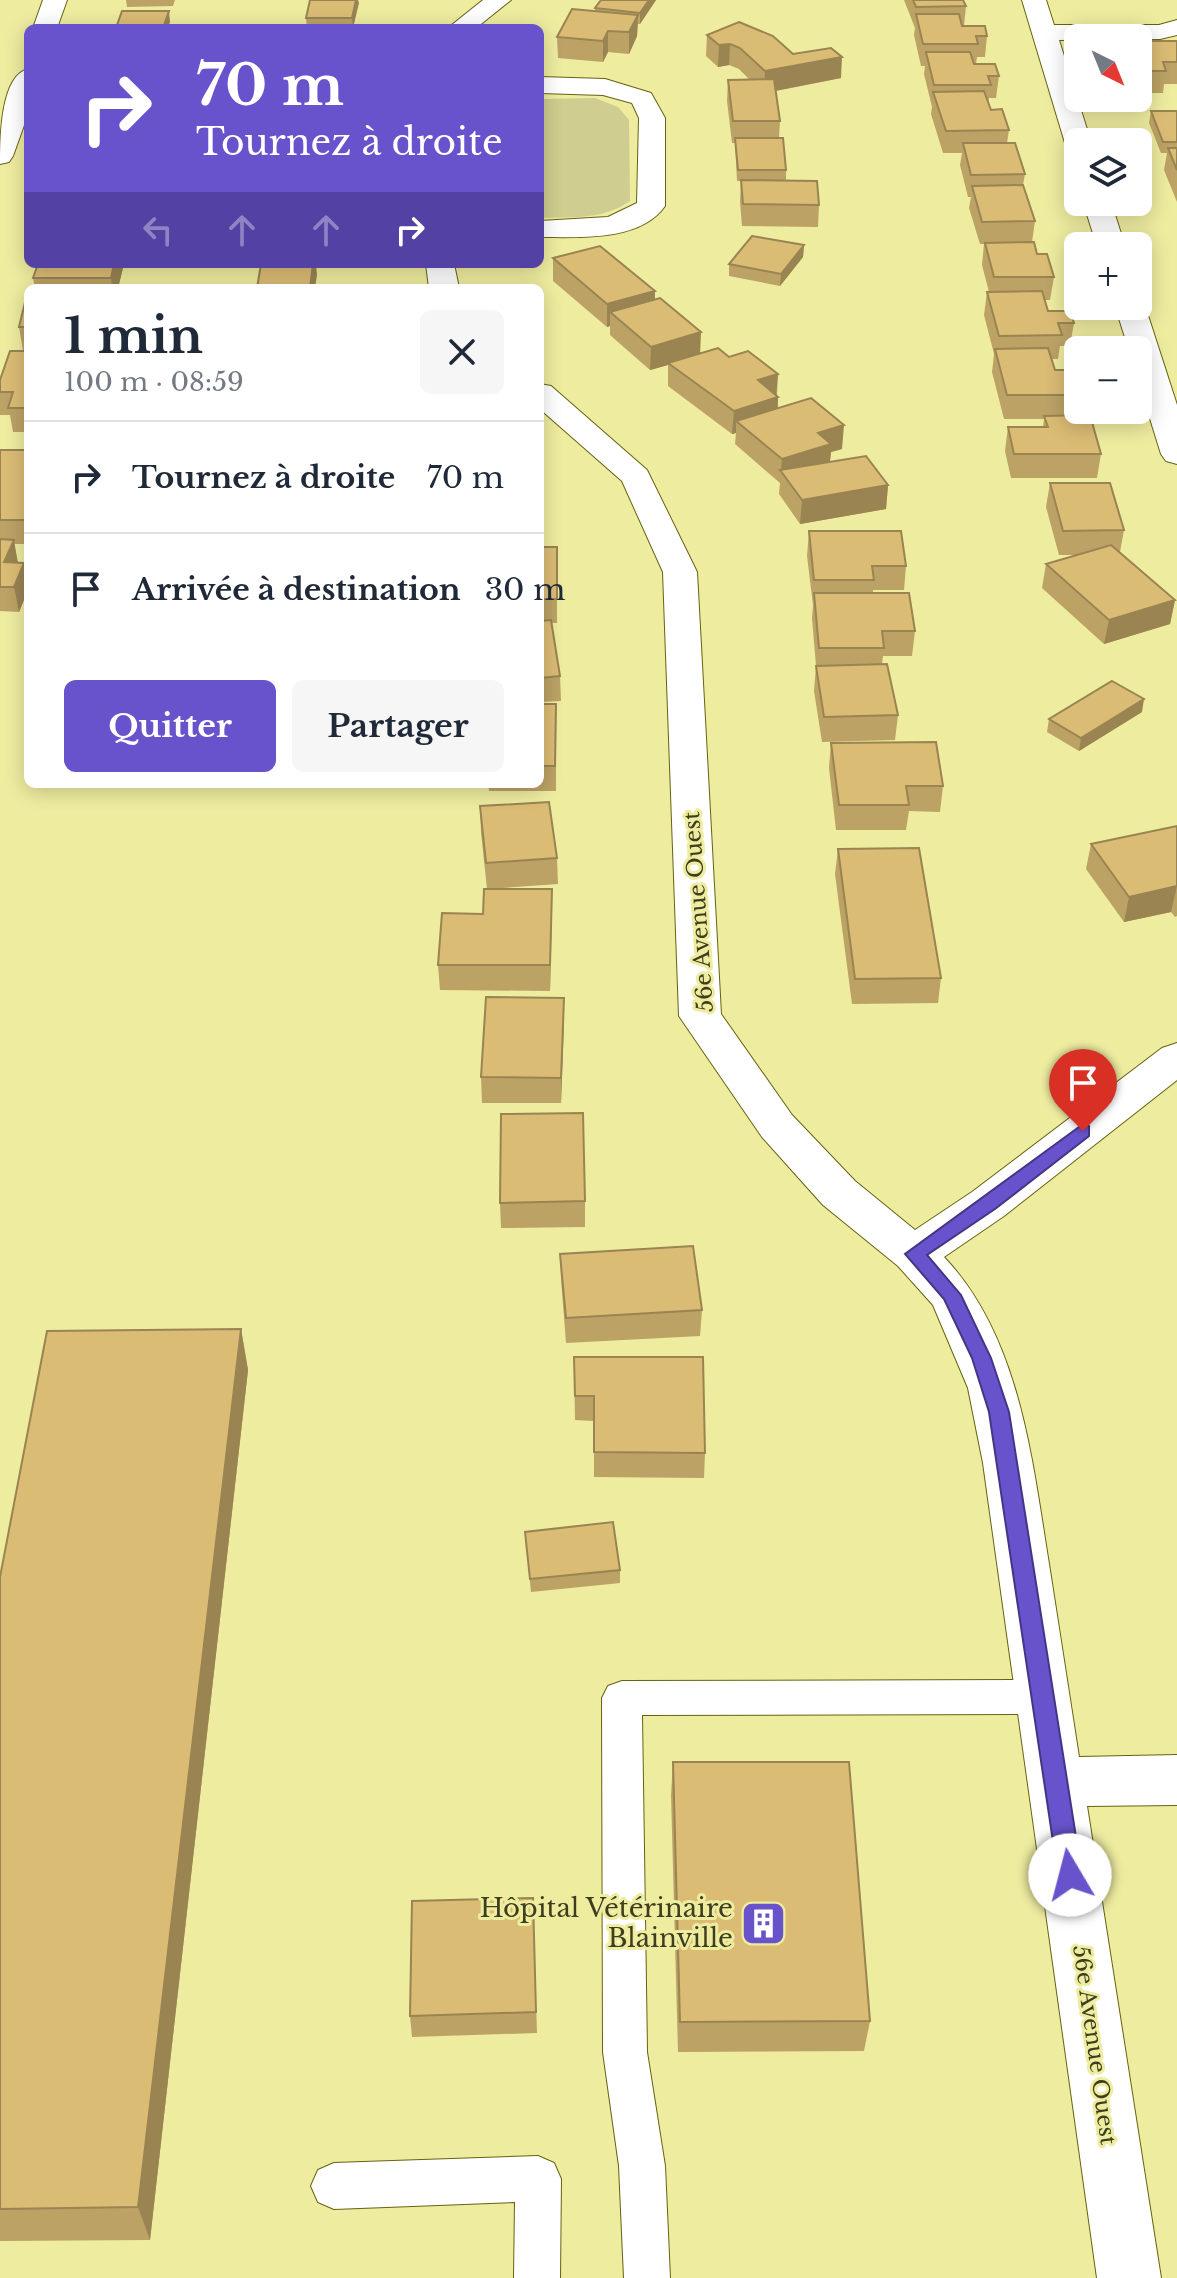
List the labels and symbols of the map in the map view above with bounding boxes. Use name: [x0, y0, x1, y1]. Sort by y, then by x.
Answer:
north arrow: [1064, 24, 1152, 112]
street label: 56e Avenue Ouest: [678, 810, 719, 1013]
pin: [1049, 1049, 1117, 1131]
position arrow: [1028, 1833, 1112, 1917]
place label: Hôpital Vétérinaire Blainville: [480, 1892, 733, 1954]
building icon: Hôpital Vétérinaire Blainville: [740, 1899, 788, 1947]
street label: 56e Avenue Ouest: [1067, 1944, 1122, 2147]

